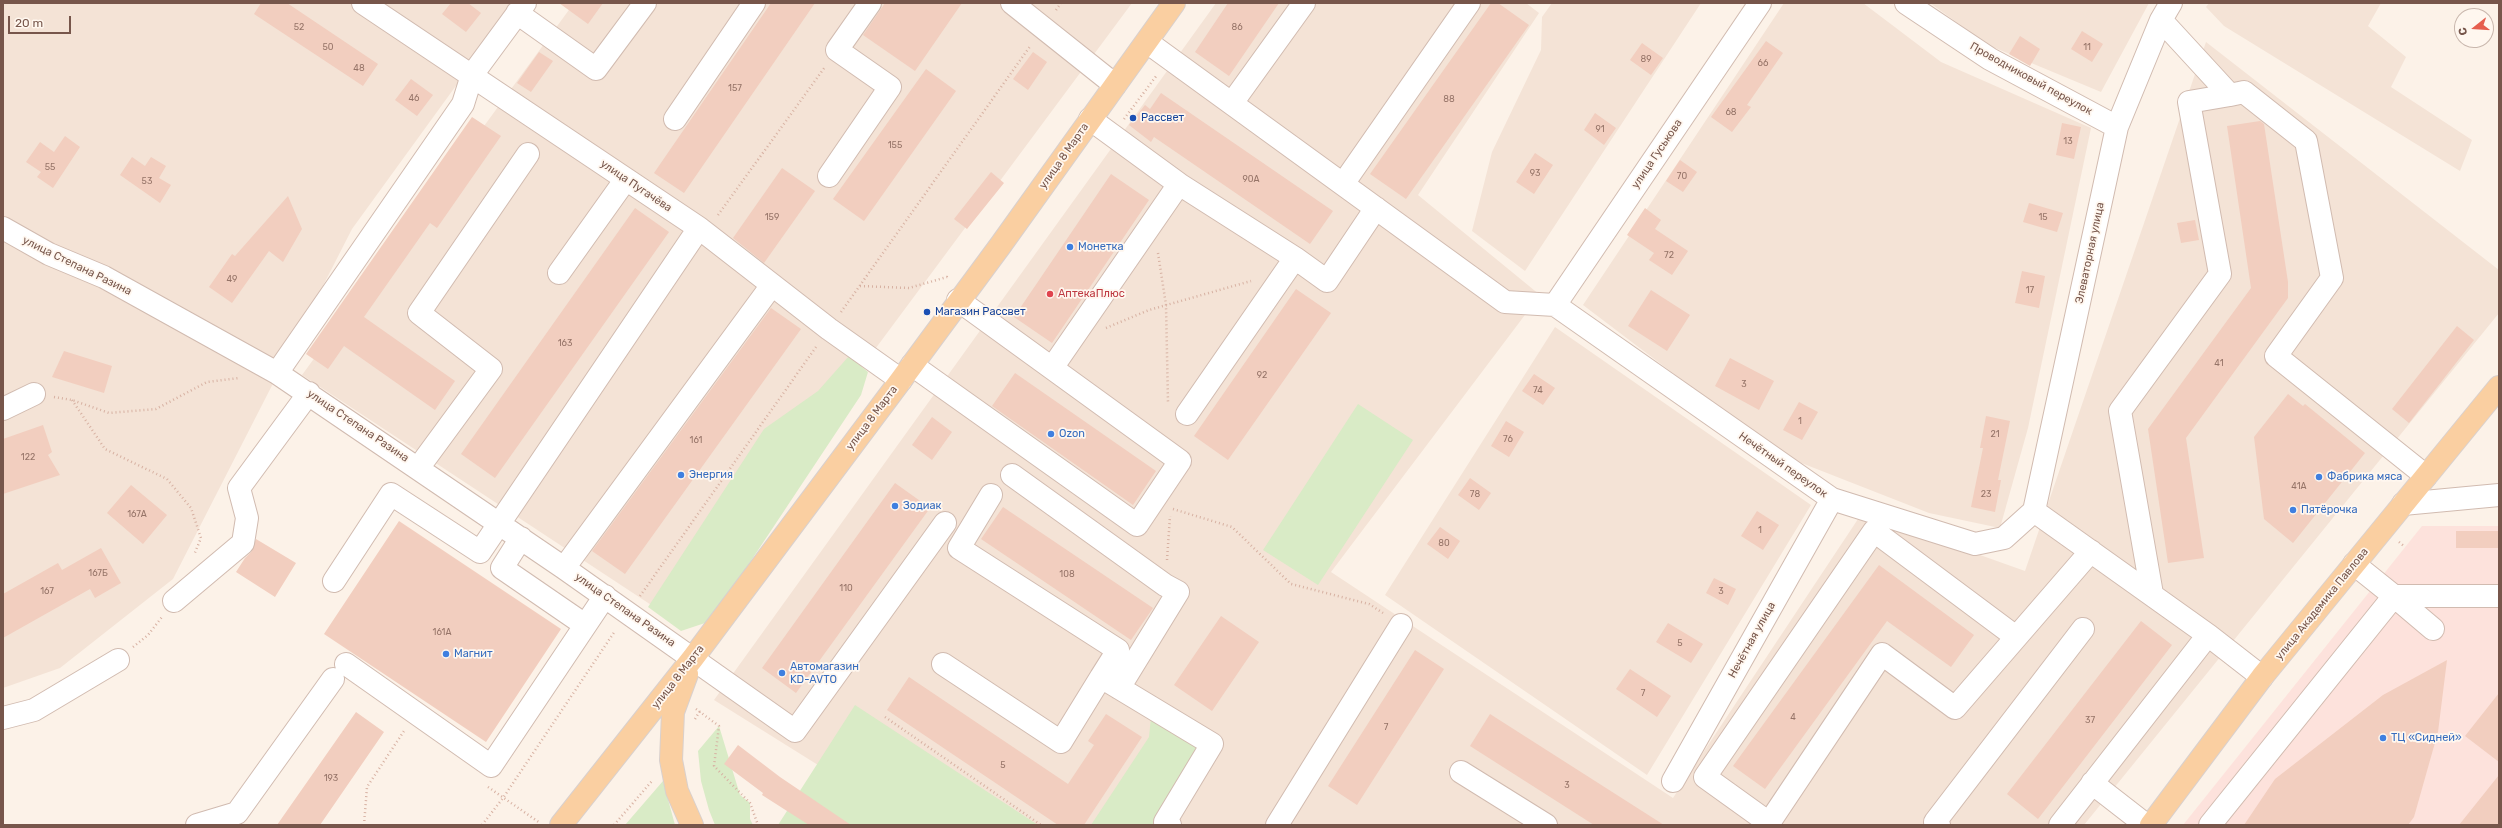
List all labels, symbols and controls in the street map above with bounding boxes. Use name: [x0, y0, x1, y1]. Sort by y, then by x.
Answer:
scale bar: [10, 8, 73, 34]
north arrow: [2454, 8, 2494, 48]
text: 20 m: [15, 16, 43, 30]
house number: 52: [294, 22, 304, 32]
house number: 86: [1231, 22, 1243, 32]
text: С: [2456, 26, 2470, 37]
street label: Проводниковый переулок: [1967, 40, 2095, 118]
house number: 50: [322, 42, 334, 52]
house number: 11: [2083, 42, 2091, 52]
house number: 89: [1640, 54, 1652, 64]
house number: 66: [1758, 58, 1768, 68]
house number: 48: [353, 63, 365, 73]
house number: 157: [728, 83, 742, 93]
house number: 46: [408, 93, 420, 103]
house number: 88: [1443, 94, 1455, 104]
house number: 68: [1725, 107, 1737, 117]
place label: Рассвет: [1141, 111, 1184, 125]
marker: Рассвет: [1128, 113, 1138, 123]
street label: улица Гуськова: [1629, 117, 1685, 191]
street label: улица 8 Марта: [1036, 121, 1092, 191]
house number: 91: [1595, 124, 1605, 134]
house number: 13: [2063, 136, 2073, 146]
house number: 155: [888, 140, 902, 150]
street label: улица Пугачёва: [598, 157, 674, 215]
house number: 55: [45, 162, 55, 172]
house number: 93: [1530, 168, 1540, 178]
house number: 70: [1677, 171, 1687, 181]
house number: 90А: [1242, 174, 1260, 184]
house number: 53: [142, 176, 152, 186]
street label: Элеваторная улица: [2073, 201, 2107, 305]
house number: 159: [765, 212, 779, 222]
house number: 15: [2038, 212, 2048, 222]
street label: улица Степана Разина: [20, 234, 134, 298]
place label: Монетка: [1078, 240, 1124, 254]
marker: Монетка: [1065, 242, 1075, 252]
house number: 72: [1664, 250, 1674, 260]
house number: 49: [227, 274, 237, 284]
house number: 17: [2026, 285, 2034, 295]
place label: АптекаПлюс: [1058, 287, 1125, 301]
marker: АптекаПлюс: [1045, 289, 1055, 299]
place label: Магазин Рассвет: [935, 305, 1026, 319]
marker: Магазин Рассвет: [922, 307, 932, 317]
house number: 163: [558, 338, 572, 348]
house number: 41: [2214, 358, 2224, 368]
house number: 92: [1257, 370, 1267, 380]
house number: 3: [1741, 379, 1747, 389]
street label: улица 8 Марта: [844, 383, 900, 453]
house number: 74: [1533, 385, 1543, 395]
street label: улица Степана Разина: [305, 387, 411, 465]
house number: 1: [1798, 416, 1802, 426]
place label: Ozon: [1059, 427, 1085, 441]
marker: Ozon: [1046, 429, 1056, 439]
street label: Нечётный переулок: [1736, 429, 1830, 501]
house number: 21: [1990, 429, 2000, 439]
house number: 76: [1503, 434, 1513, 444]
house number: 161: [690, 435, 702, 445]
house number: 122: [21, 452, 35, 462]
place label: Энергия: [689, 468, 733, 482]
marker: Энергия: [676, 470, 686, 480]
place label: Фабрика мяса: [2327, 470, 2402, 484]
marker: Фабрика мяса: [2314, 472, 2324, 482]
house number: 41А: [2291, 481, 2307, 491]
house number: 78: [1470, 489, 1480, 499]
house number: 23: [1981, 489, 1991, 499]
place label: Зодиак: [903, 499, 941, 513]
marker: Зодиак: [890, 501, 900, 511]
place label: Пятёрочка: [2301, 503, 2358, 517]
marker: Пятёрочка: [2288, 505, 2298, 515]
house number: 167А: [127, 509, 147, 519]
house number: 1: [1758, 525, 1762, 535]
house number: 80: [1438, 538, 1450, 548]
street label: улица Академика Павлова: [2273, 545, 2371, 663]
house number: 167Б: [88, 568, 108, 578]
house number: 108: [1059, 569, 1075, 579]
street label: улица Степана Разина: [572, 570, 678, 650]
house number: 110: [839, 583, 853, 593]
house number: 167: [40, 586, 54, 596]
house number: 3: [1718, 586, 1724, 596]
street label: Нечётная улица: [1726, 600, 1778, 680]
house number: 161А: [433, 627, 451, 637]
house number: 5: [1677, 638, 1683, 648]
street label: улица 8 Марта: [649, 643, 707, 711]
place label: Магнит: [454, 647, 493, 661]
marker: Магнит: [441, 649, 451, 659]
place label: Автомагазин KD-AVTO: [790, 660, 859, 686]
marker: Автомагазин KD-AVTO: [777, 668, 787, 678]
house number: 7: [1641, 688, 1645, 698]
house number: 4: [1790, 712, 1796, 722]
house number: 37: [2085, 715, 2095, 725]
house number: 7: [1384, 722, 1388, 732]
place label: ТЦ «Сидней»: [2391, 731, 2462, 745]
marker: ТЦ «Сидней»: [2378, 733, 2388, 743]
house number: 5: [1000, 760, 1006, 770]
house number: 193: [324, 773, 338, 783]
house number: 3: [1564, 780, 1570, 790]

